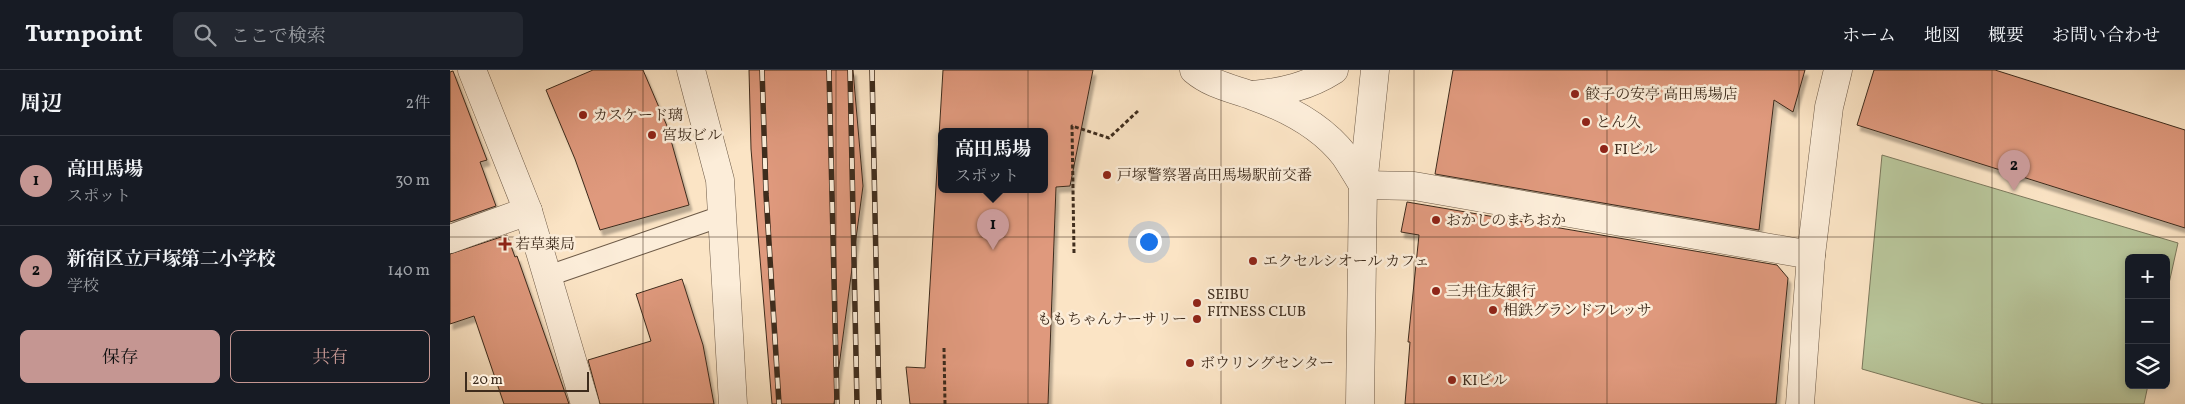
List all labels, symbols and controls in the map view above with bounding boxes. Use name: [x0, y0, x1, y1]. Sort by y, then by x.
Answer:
search box: [173, 12, 523, 57]
text: Turnpoint: [25, 18, 143, 52]
icon: search: [191, 21, 219, 49]
text: ここで検索: [231, 24, 326, 50]
text: ホーム: [1842, 24, 1896, 49]
text: 地図: [1924, 24, 1960, 49]
text: 概要: [1988, 24, 2024, 49]
text: お問い合わせ: [2052, 24, 2160, 49]
place label: 餃子の安亭 高田馬場店: [1585, 85, 1738, 106]
marker: 餃子の安亭 高田馬場店: [1569, 88, 1581, 100]
text: 周辺: [20, 90, 62, 119]
text: 2件: [405, 93, 430, 115]
place label: カスケード璃: [593, 106, 683, 127]
marker: カスケード璃: [577, 109, 589, 121]
place label: とん久: [1596, 113, 1641, 134]
marker: とん久: [1580, 116, 1592, 128]
place label: 宮坂ビル: [662, 126, 722, 147]
popup: [938, 128, 1048, 193]
marker: 宮坂ビル: [646, 129, 658, 141]
text: 高田馬場: [955, 137, 1031, 163]
place label: FIビル: [1614, 140, 1658, 161]
marker: FIビル: [1598, 143, 1610, 155]
pin: 2: [1998, 150, 2030, 191]
text: 高田馬場: [67, 157, 143, 183]
text: スポット: [955, 166, 1019, 188]
place label: 戸塚警察署高田馬場駅前交番: [1117, 166, 1312, 187]
marker: 戸塚警察署高田馬場駅前交番: [1101, 169, 1113, 181]
text: 1: [33, 170, 39, 192]
text: 30 m: [395, 170, 430, 192]
text: スポット: [67, 186, 131, 208]
pin: 1: [977, 209, 1009, 250]
place label: おかしのまちおか: [1446, 211, 1566, 232]
marker: おかしのまちおか: [1430, 214, 1442, 226]
your location: [1136, 229, 1162, 255]
place label: 若草薬局: [515, 235, 575, 256]
marker: 若草薬局: [499, 238, 511, 250]
text: 新宿区立戸塚第二小学校: [67, 247, 276, 273]
place label: エクセルシオール カフェ: [1263, 252, 1430, 273]
map controls: [2125, 254, 2170, 389]
button: +: [2125, 254, 2170, 299]
marker: エクセルシオール カフェ: [1247, 255, 1259, 267]
text: 2: [32, 260, 40, 282]
text: 140 m: [388, 260, 430, 282]
text: 学校: [67, 276, 99, 298]
place label: 三井住友銀行: [1446, 282, 1536, 303]
place label: SEIBU FITNESS CLUB: [1207, 285, 1306, 323]
marker: 三井住友銀行: [1430, 285, 1442, 297]
marker: SEIBU FITNESS CLUB: [1191, 297, 1203, 309]
button: −: [2125, 299, 2170, 344]
place label: 相鉄グランドフレッサ: [1503, 301, 1652, 322]
marker: 相鉄グランドフレッサ: [1487, 304, 1499, 316]
place label: ももちゃんナーサリー: [1037, 310, 1187, 331]
marker: ももちゃんナーサリー: [1191, 313, 1203, 325]
button: 保存: [20, 330, 220, 383]
button: 共有: [230, 330, 430, 383]
button: layers: [2125, 344, 2170, 389]
place label: ボウリングセンター: [1200, 354, 1334, 375]
marker: ボウリングセンター: [1184, 357, 1196, 369]
scale bar: [465, 369, 589, 392]
text: 20 m: [472, 371, 503, 390]
place label: KIビル: [1462, 371, 1507, 392]
marker: KIビル: [1446, 374, 1458, 386]

